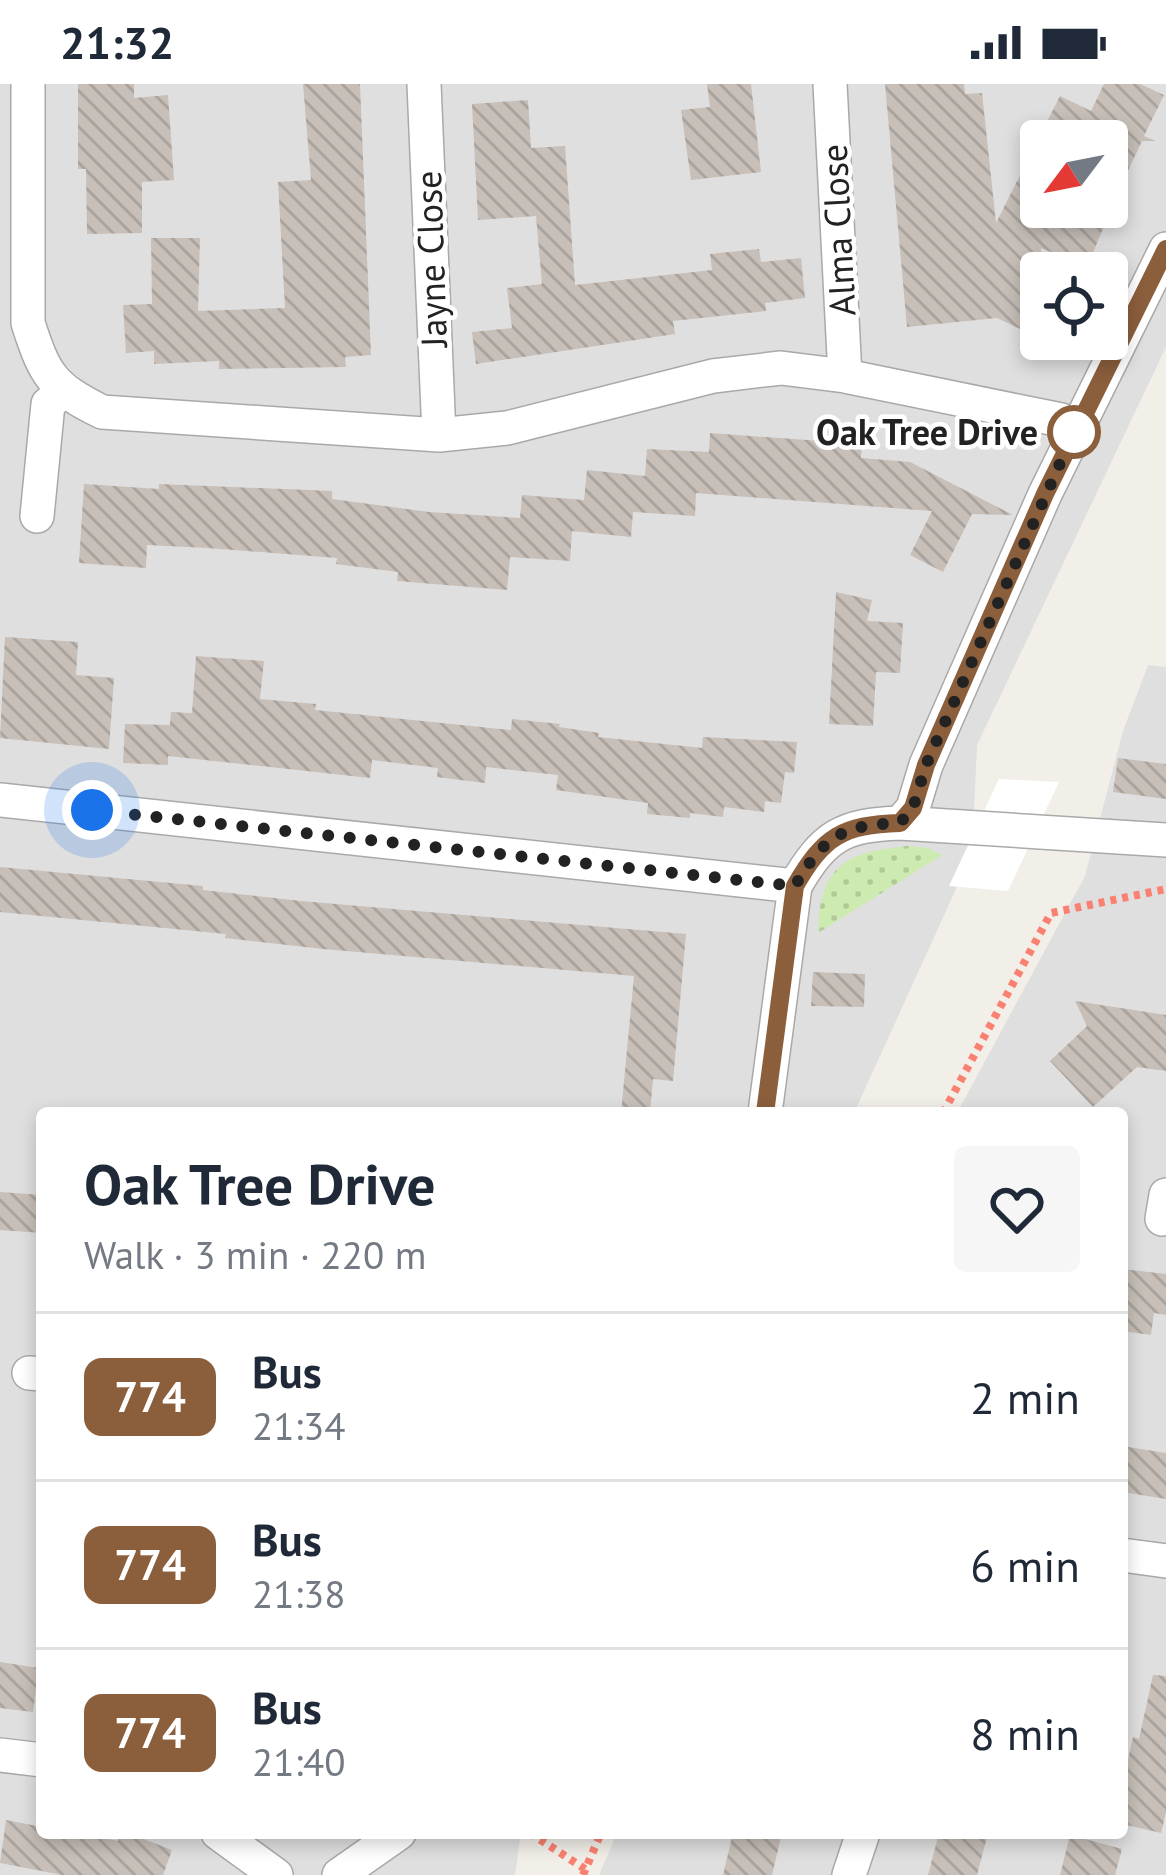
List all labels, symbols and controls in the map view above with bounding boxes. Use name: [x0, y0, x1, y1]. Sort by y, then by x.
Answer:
text: 21:32: [60, 13, 174, 71]
north arrow: [1020, 120, 1128, 228]
map controls: [1020, 120, 1128, 360]
street label: Alma Close: [810, 143, 865, 317]
street label: Jayne Close: [404, 170, 457, 350]
button: locate: [1020, 252, 1128, 360]
marker: Oak Tree Drive: [1049, 407, 1099, 457]
place label: Oak Tree Drive: [816, 408, 1038, 455]
your location: [62, 780, 122, 840]
button: heart: [954, 1146, 1080, 1272]
text: Oak Tree Drive: [84, 1147, 436, 1221]
text: Walk · 3 min · 220 m: [84, 1229, 426, 1280]
text: Bus: [252, 1342, 322, 1400]
text: 2 min: [970, 1368, 1080, 1426]
text: 774: [114, 1369, 186, 1424]
text: 21:34: [252, 1400, 346, 1451]
text: Bus: [252, 1510, 322, 1568]
text: 6 min: [970, 1536, 1080, 1594]
text: 774: [114, 1537, 186, 1592]
text: 21:38: [252, 1568, 346, 1619]
text: Bus: [252, 1678, 322, 1736]
text: 8 min: [970, 1704, 1080, 1762]
text: 774: [114, 1705, 186, 1760]
text: 21:40: [252, 1736, 346, 1787]

